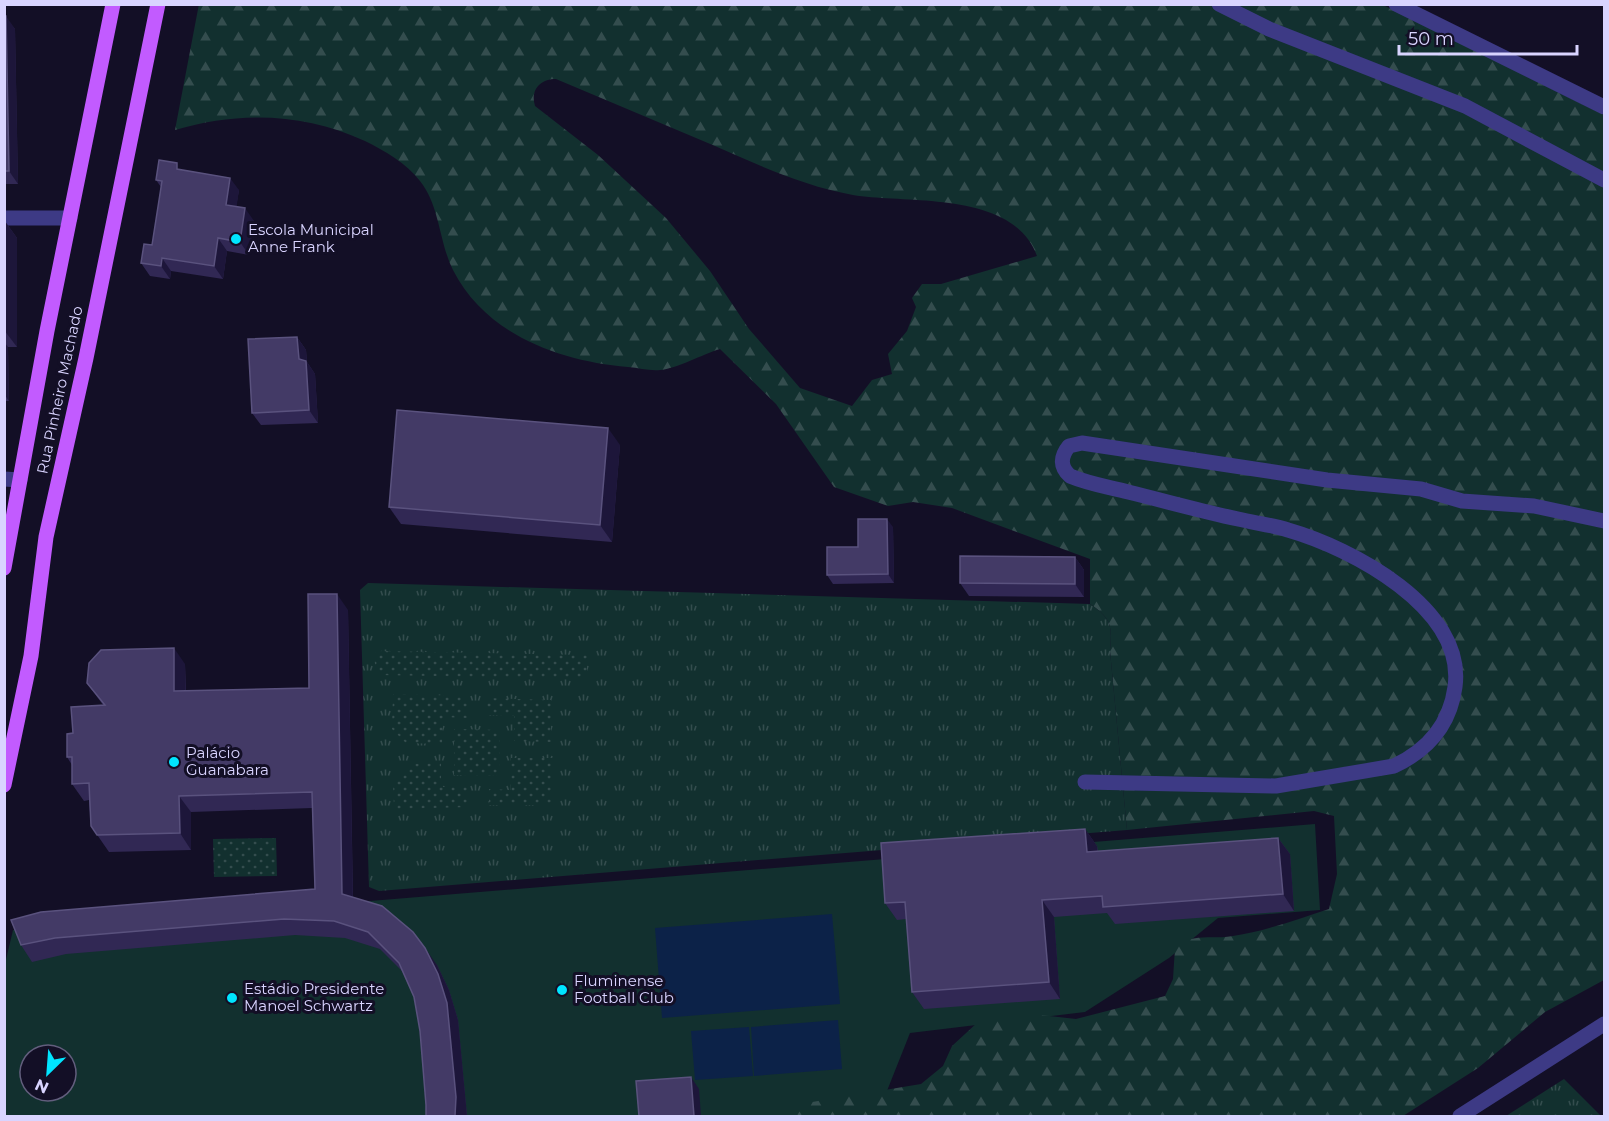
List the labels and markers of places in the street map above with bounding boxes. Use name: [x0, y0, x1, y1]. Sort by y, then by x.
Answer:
place label: Escola Municipal Anne Frank: [248, 220, 374, 256]
marker: Escola Municipal Anne Frank: [229, 232, 243, 246]
place label: Palácio Guanabara: [186, 743, 269, 779]
marker: Palácio Guanabara: [167, 755, 181, 769]
place label: Fluminense Football Club: [574, 971, 674, 1007]
place label: Estádio Presidente Manoel Schwartz: [244, 979, 384, 1015]
marker: Fluminense Football Club: [555, 983, 569, 997]
marker: Estádio Presidente Manoel Schwartz: [225, 991, 239, 1005]

